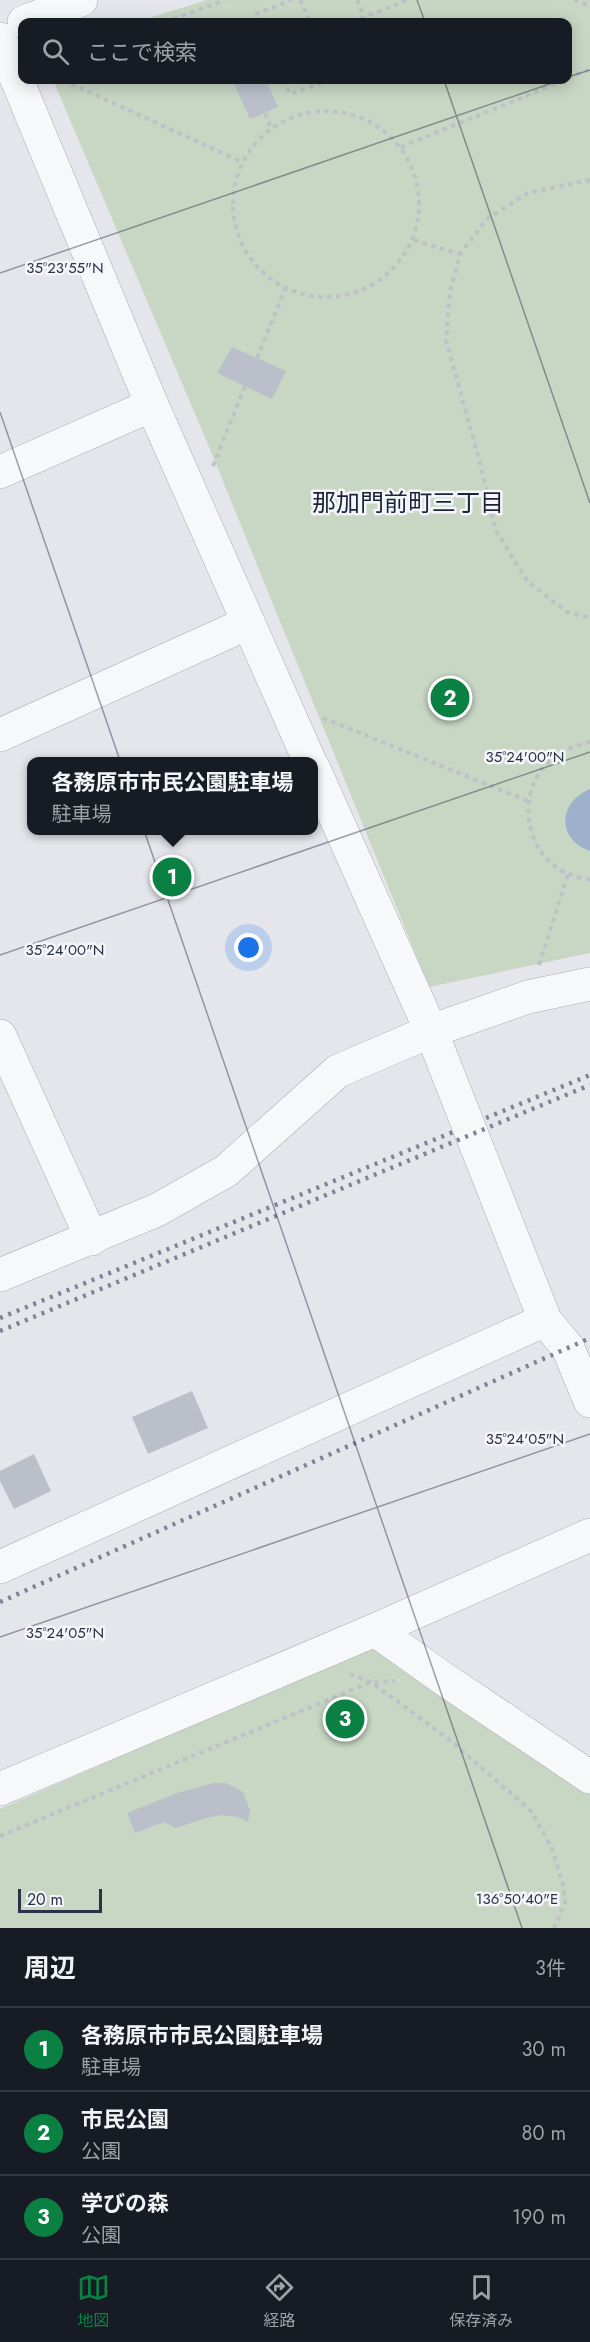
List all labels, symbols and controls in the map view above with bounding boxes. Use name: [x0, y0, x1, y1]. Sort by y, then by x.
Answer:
search box: [18, 18, 572, 84]
icon: search: [39, 35, 72, 68]
text: ここで検索: [87, 36, 197, 68]
text: 35°23'55"N: [26, 257, 104, 279]
district label: 那加門前町三丁目: [312, 485, 504, 520]
pin: 2: [430, 676, 470, 720]
text: 35°24'00"N: [486, 746, 564, 768]
popup: [27, 757, 318, 835]
text: 各務原市市民公園駐車場: [51, 766, 294, 798]
text: 駐車場: [51, 800, 111, 829]
pin: 1: [152, 854, 192, 900]
your location: [234, 933, 263, 962]
text: 35°24'00"N: [26, 939, 104, 961]
text: 35°24'05"N: [486, 1428, 564, 1450]
text: 35°24'05"N: [26, 1622, 104, 1644]
pin: 3: [326, 1696, 364, 1742]
scale bar: [18, 1886, 102, 1914]
text: 20 m: [27, 1888, 63, 1911]
text: 136°50'40"E: [476, 1888, 558, 1910]
text: 周辺: [24, 1949, 76, 1987]
text: 3件: [535, 1954, 566, 1983]
text: 各務原市市民公園駐車場: [81, 2019, 323, 2051]
text: 1: [38, 2035, 49, 2064]
text: 30 m: [521, 2035, 566, 2064]
text: 駐車場: [81, 2053, 141, 2082]
text: 市民公園: [81, 2103, 169, 2135]
text: 2: [37, 2119, 50, 2148]
text: 80 m: [521, 2119, 566, 2148]
text: 公園: [81, 2137, 121, 2166]
text: 学びの森: [81, 2187, 169, 2219]
text: 3: [37, 2203, 50, 2232]
text: 190 m: [512, 2203, 566, 2232]
text: 公園: [81, 2221, 121, 2250]
tab: 地図: [77, 2271, 110, 2332]
tab: 経路: [263, 2271, 296, 2332]
tab: 保存済み: [449, 2271, 513, 2332]

